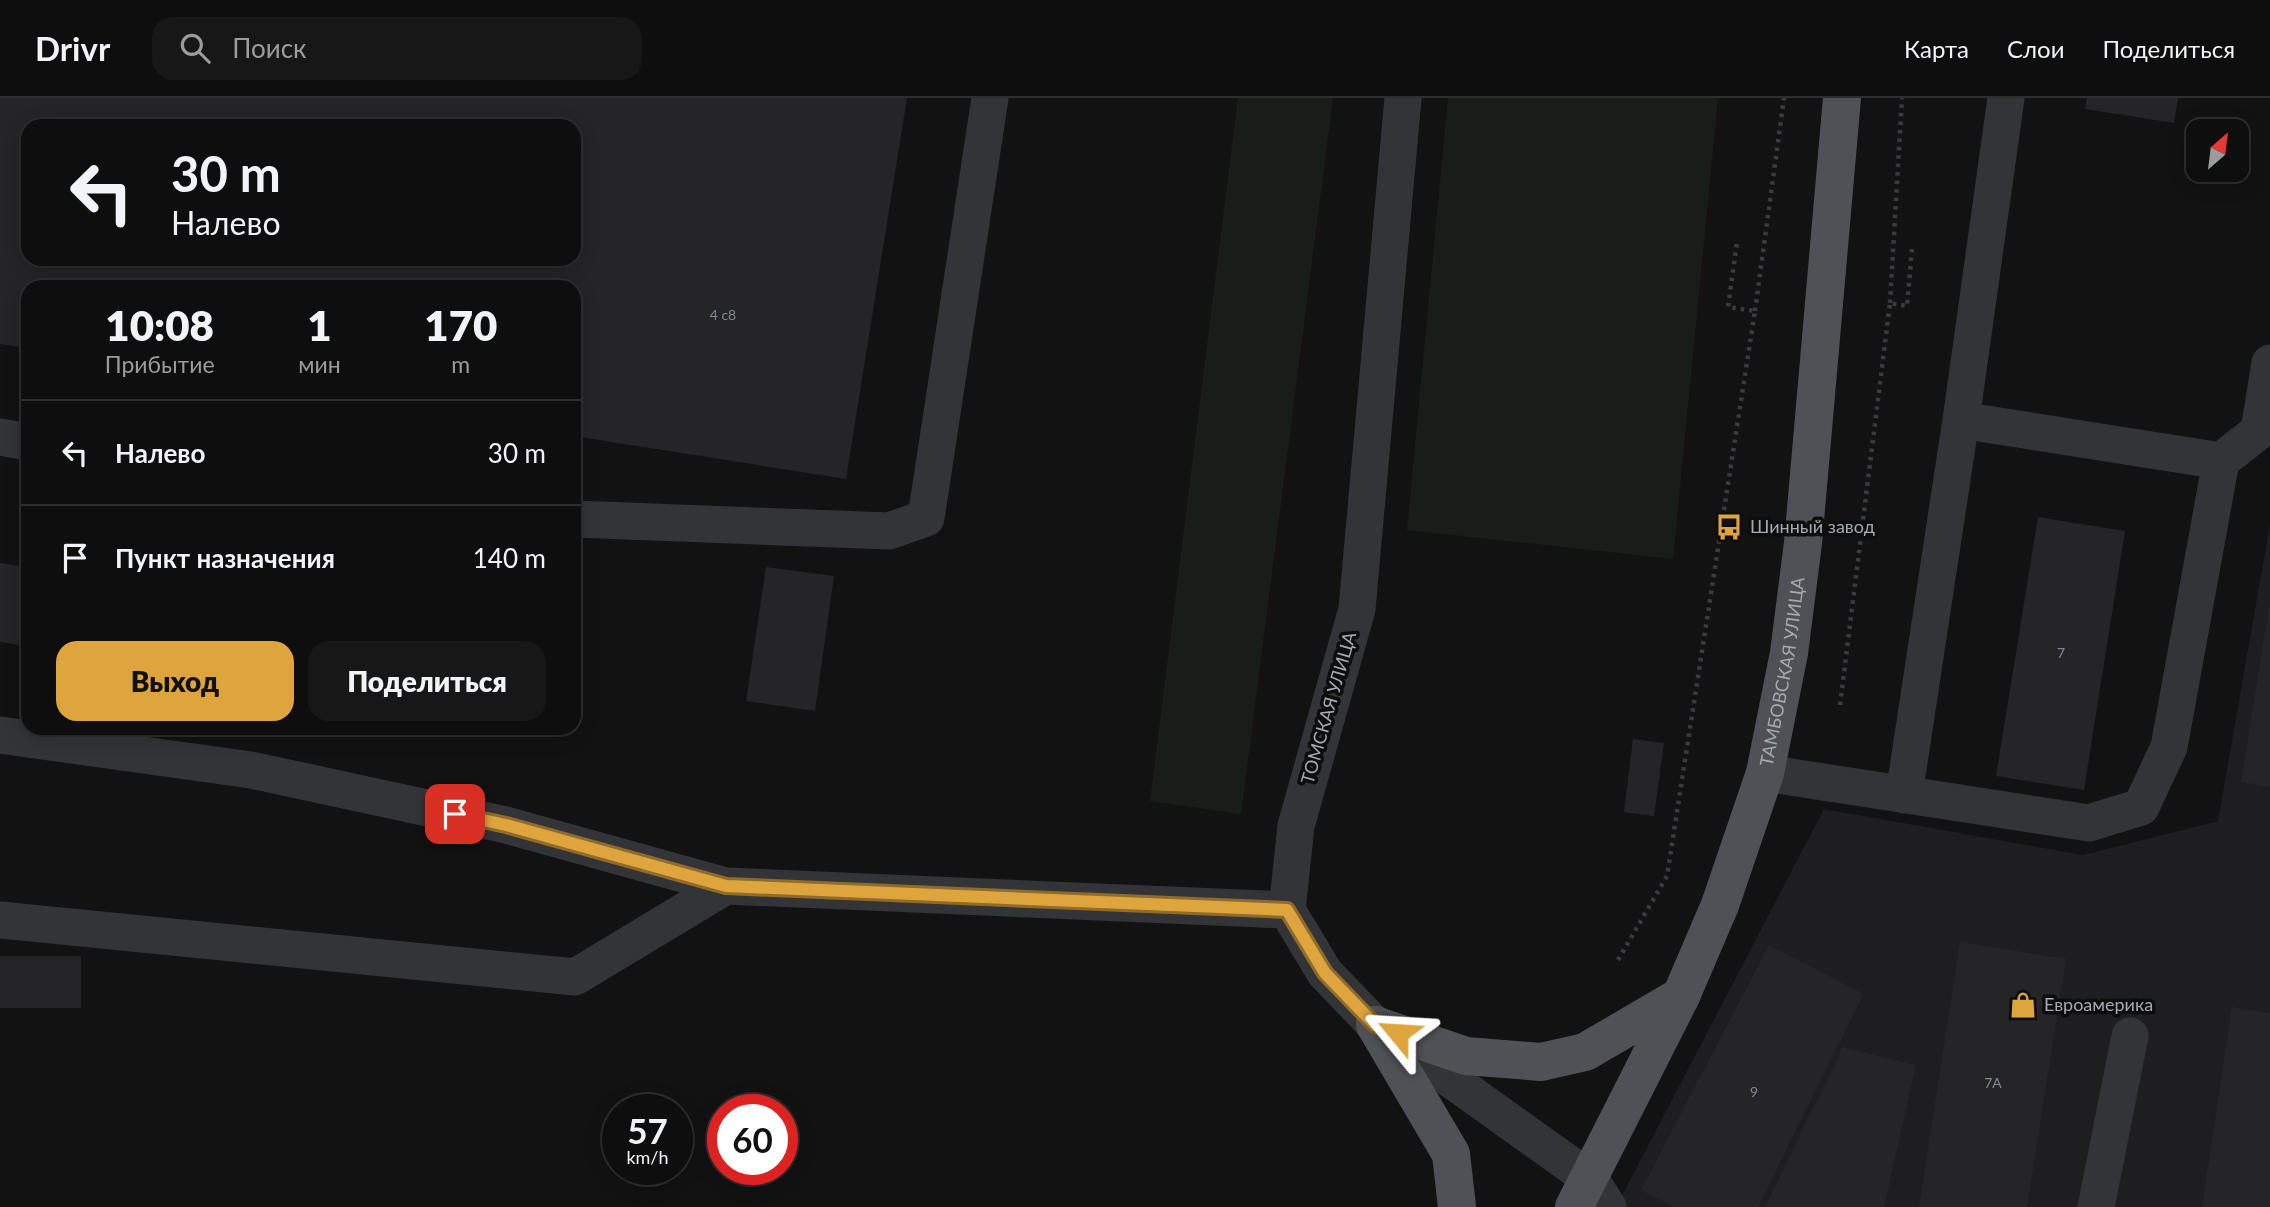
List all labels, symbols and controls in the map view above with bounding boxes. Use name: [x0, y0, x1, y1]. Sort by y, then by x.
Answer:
search box: [152, 17, 642, 80]
text: Drivr: [35, 28, 110, 68]
icon: search: [176, 29, 214, 67]
text: Поиск: [232, 32, 307, 64]
text: Карта: [1904, 34, 1969, 63]
text: Слои: [2007, 34, 2064, 63]
text: Поделиться: [2102, 34, 2235, 63]
north arrow: [2186, 119, 2249, 182]
map controls: [2186, 119, 2249, 182]
text: 30 m: [171, 144, 281, 202]
icon: left: [56, 147, 147, 238]
text: Налево: [171, 203, 281, 242]
text: 10:08: [105, 300, 214, 350]
text: 1: [307, 300, 332, 350]
text: 170: [424, 300, 497, 350]
house number: 4 с8: [710, 306, 736, 323]
text: Прибытие: [105, 350, 215, 378]
text: мин: [298, 350, 341, 378]
text: m: [451, 350, 470, 378]
icon: left: [56, 434, 94, 472]
text: Налево: [115, 437, 205, 469]
text: 30 m: [488, 437, 546, 469]
bus stop icon: Шинный завод: [1714, 512, 1744, 542]
place label: Шинный завод: [1750, 515, 1875, 537]
icon: arrive: [56, 539, 94, 577]
text: Пункт назначения: [115, 542, 335, 574]
text: 140 m: [473, 542, 546, 574]
street label: ТАМБОВСКАЯ УЛИЦА: [1755, 575, 1809, 768]
street label: ТОМСКАЯ УЛИЦА: [1296, 628, 1361, 786]
button: Выход: [56, 641, 294, 721]
button: Поделиться: [308, 641, 546, 721]
house number: 7: [2057, 644, 2065, 661]
pin: [425, 784, 485, 844]
icon: arrive: [436, 795, 474, 833]
shop icon: Евроамерика: [2008, 990, 2038, 1020]
place label: Евроамерика: [2044, 993, 2153, 1015]
position arrow: [1361, 996, 1435, 1070]
house number: 7А: [1984, 1074, 2002, 1091]
house number: 9: [1750, 1083, 1758, 1100]
speed limit sign: 60: [707, 1094, 798, 1185]
text: 57: [627, 1109, 668, 1151]
text: km/h: [626, 1146, 669, 1168]

